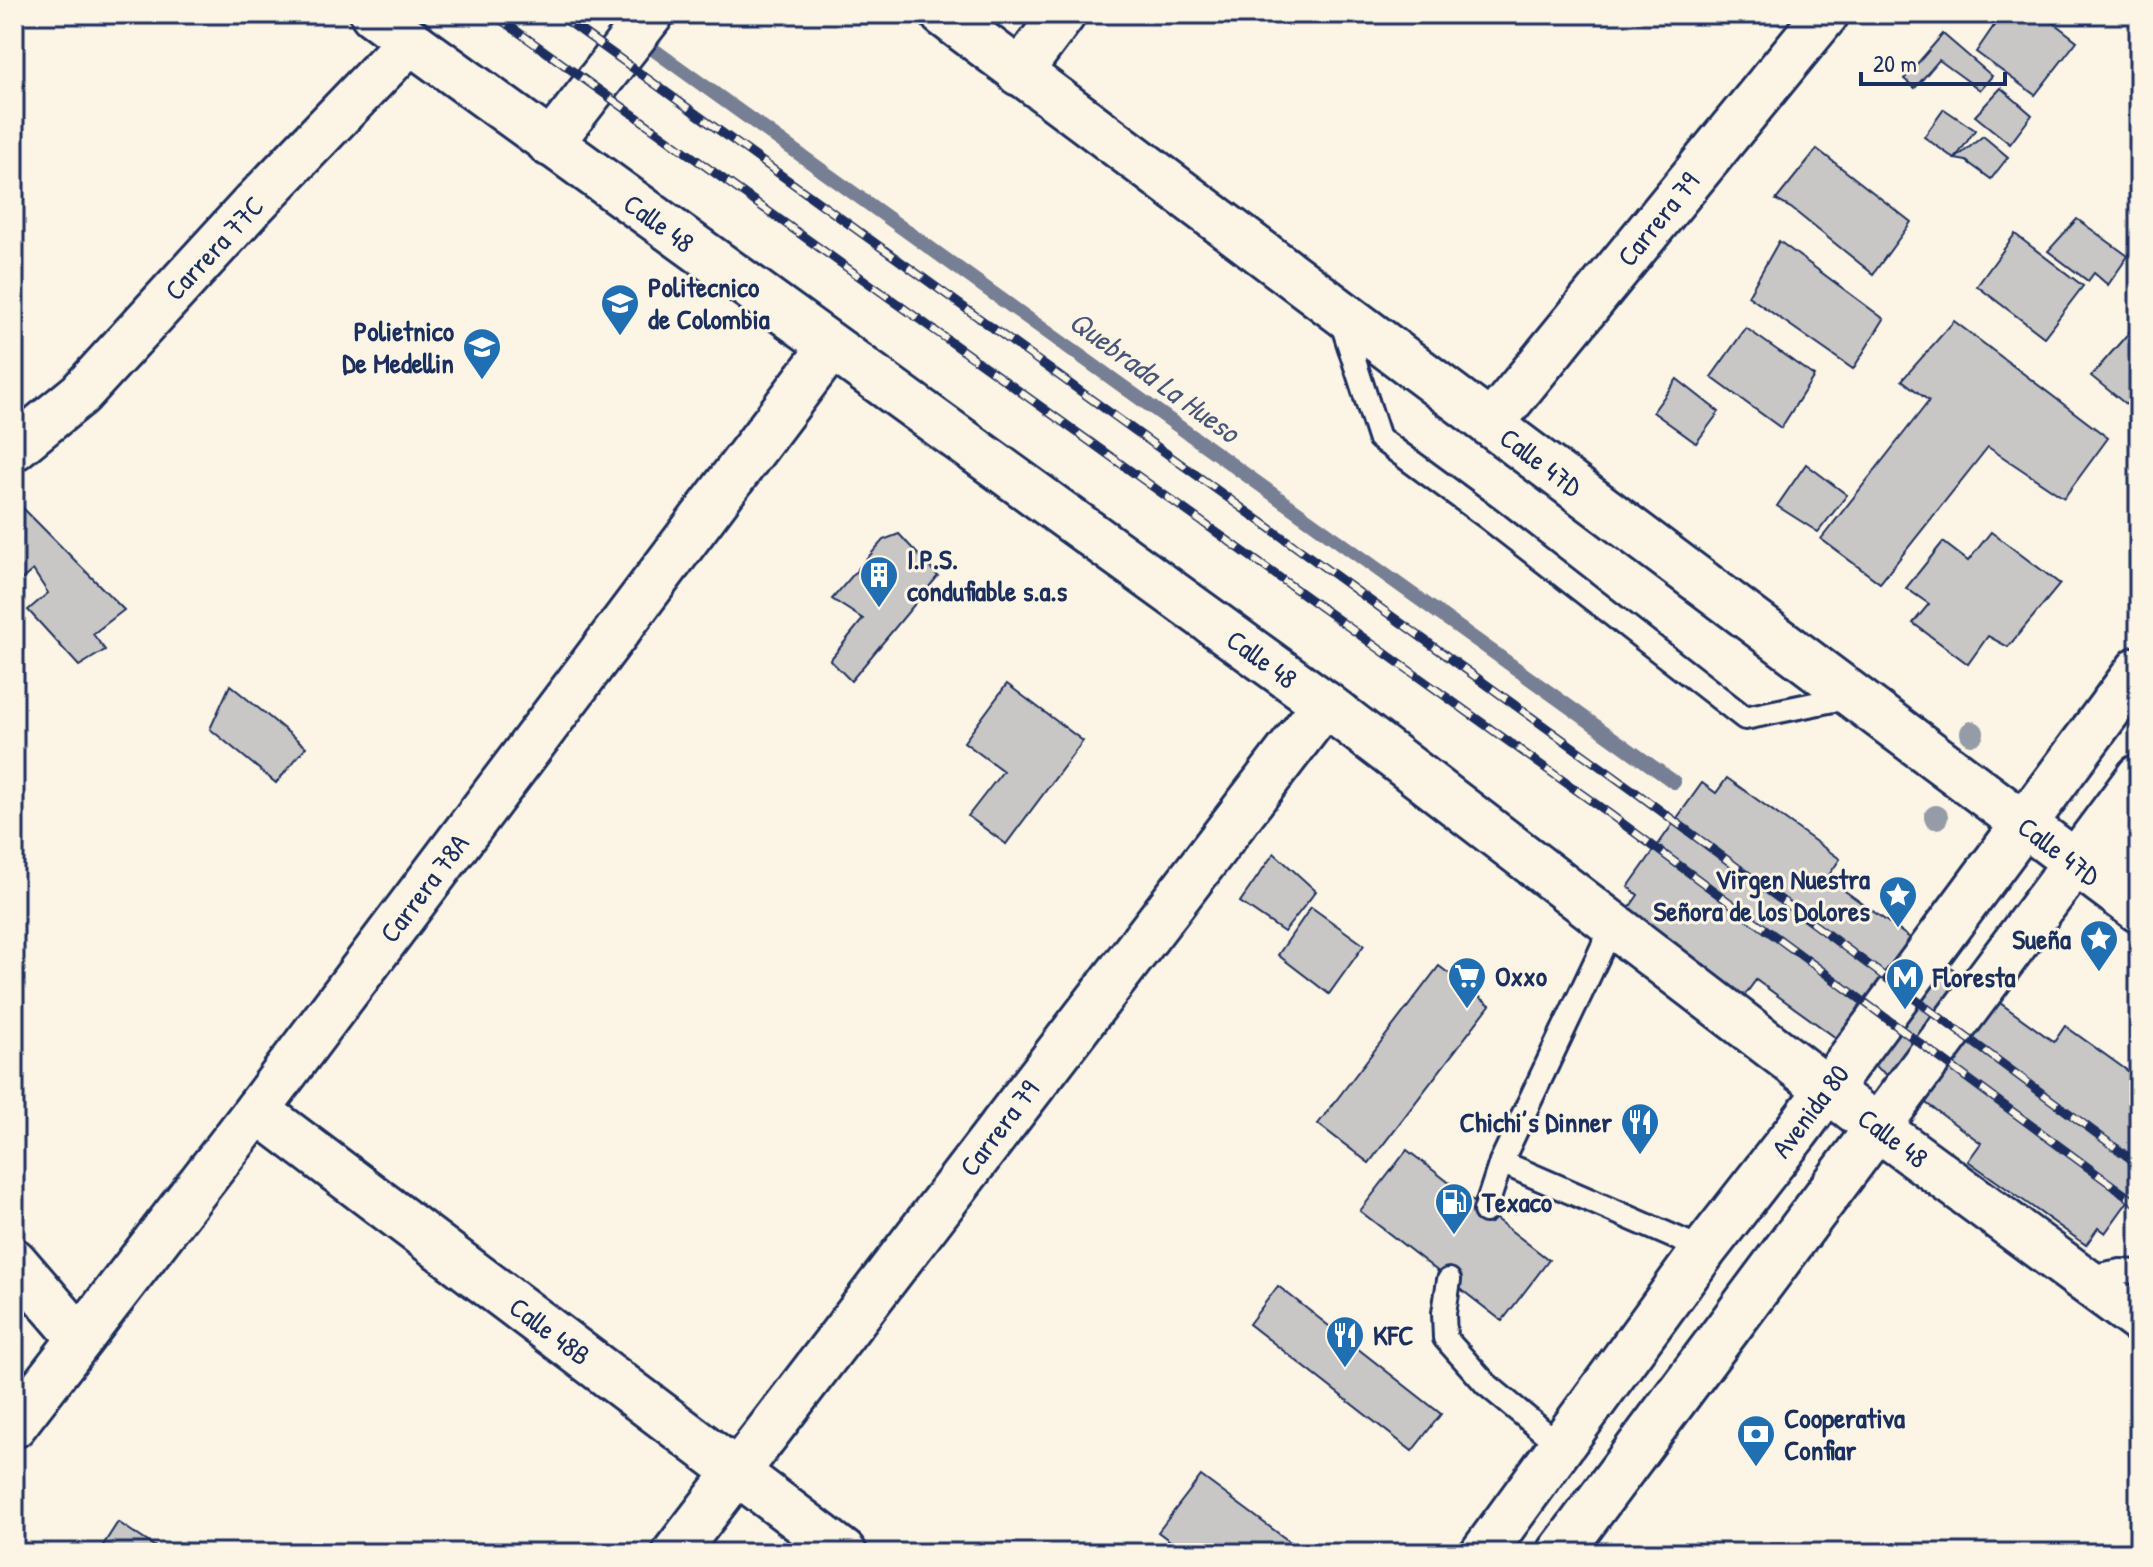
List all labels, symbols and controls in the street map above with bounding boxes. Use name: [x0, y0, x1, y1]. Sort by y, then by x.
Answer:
scale bar: [1861, 36, 2005, 86]
text: 20 m: [1873, 47, 1917, 79]
street label: Carrera 79: [1608, 164, 1708, 274]
street label: Calle 48: [616, 185, 702, 261]
street label: Carrera 77C: [156, 187, 272, 309]
place label: Politecnico de Colombia: [648, 268, 770, 338]
school or university icon: Politecnico de Colombia: [599, 282, 641, 337]
water label: Quebrada La Hueso: [1062, 301, 1249, 453]
place label: Polietnico De Medellin: [342, 312, 455, 382]
school or university icon: Polietnico De Medellin: [461, 326, 503, 381]
street label: Calle 47D: [1492, 419, 1590, 506]
place label: I.P.S. condufiable s.a.s: [907, 540, 1067, 610]
building icon: I.P.S. condufiable s.a.s: [858, 554, 900, 609]
street label: Calle 48: [1219, 621, 1305, 697]
street label: Calle 47D: [2010, 808, 2108, 895]
street label: Carrera 78A: [371, 826, 478, 950]
place label: Virgen Nuestra Señora de los Dolores: [1653, 860, 1870, 930]
place icon: Virgen Nuestra Señora de los Dolores: [1877, 874, 1919, 929]
place icon: Sueña: [2078, 918, 2120, 973]
place label: Sueña: [2012, 920, 2071, 958]
supermarket icon: Oxxo: [1446, 955, 1488, 1010]
metro station icon: Floresta: [1884, 956, 1926, 1011]
place label: Oxxo: [1495, 957, 1548, 995]
place label: Floresta: [1932, 958, 2016, 996]
street label: Avenida 80: [1762, 1056, 1858, 1166]
street label: Carrera 79: [950, 1072, 1048, 1184]
street label: Calle 48: [1850, 1099, 1936, 1177]
restaurant icon: Chichi’s Dinner: [1619, 1101, 1661, 1156]
place label: Chichi’s Dinner: [1460, 1103, 1612, 1141]
fuel station icon: Texaco: [1433, 1181, 1475, 1236]
place label: Texaco: [1481, 1183, 1553, 1221]
street label: Calle 48B: [502, 1288, 598, 1374]
restaurant icon: KFC: [1324, 1314, 1366, 1369]
place label: KFC: [1373, 1316, 1414, 1354]
place label: Cooperativa Confiar: [1784, 1399, 1905, 1469]
bank icon: Cooperativa Confiar: [1735, 1413, 1777, 1468]

